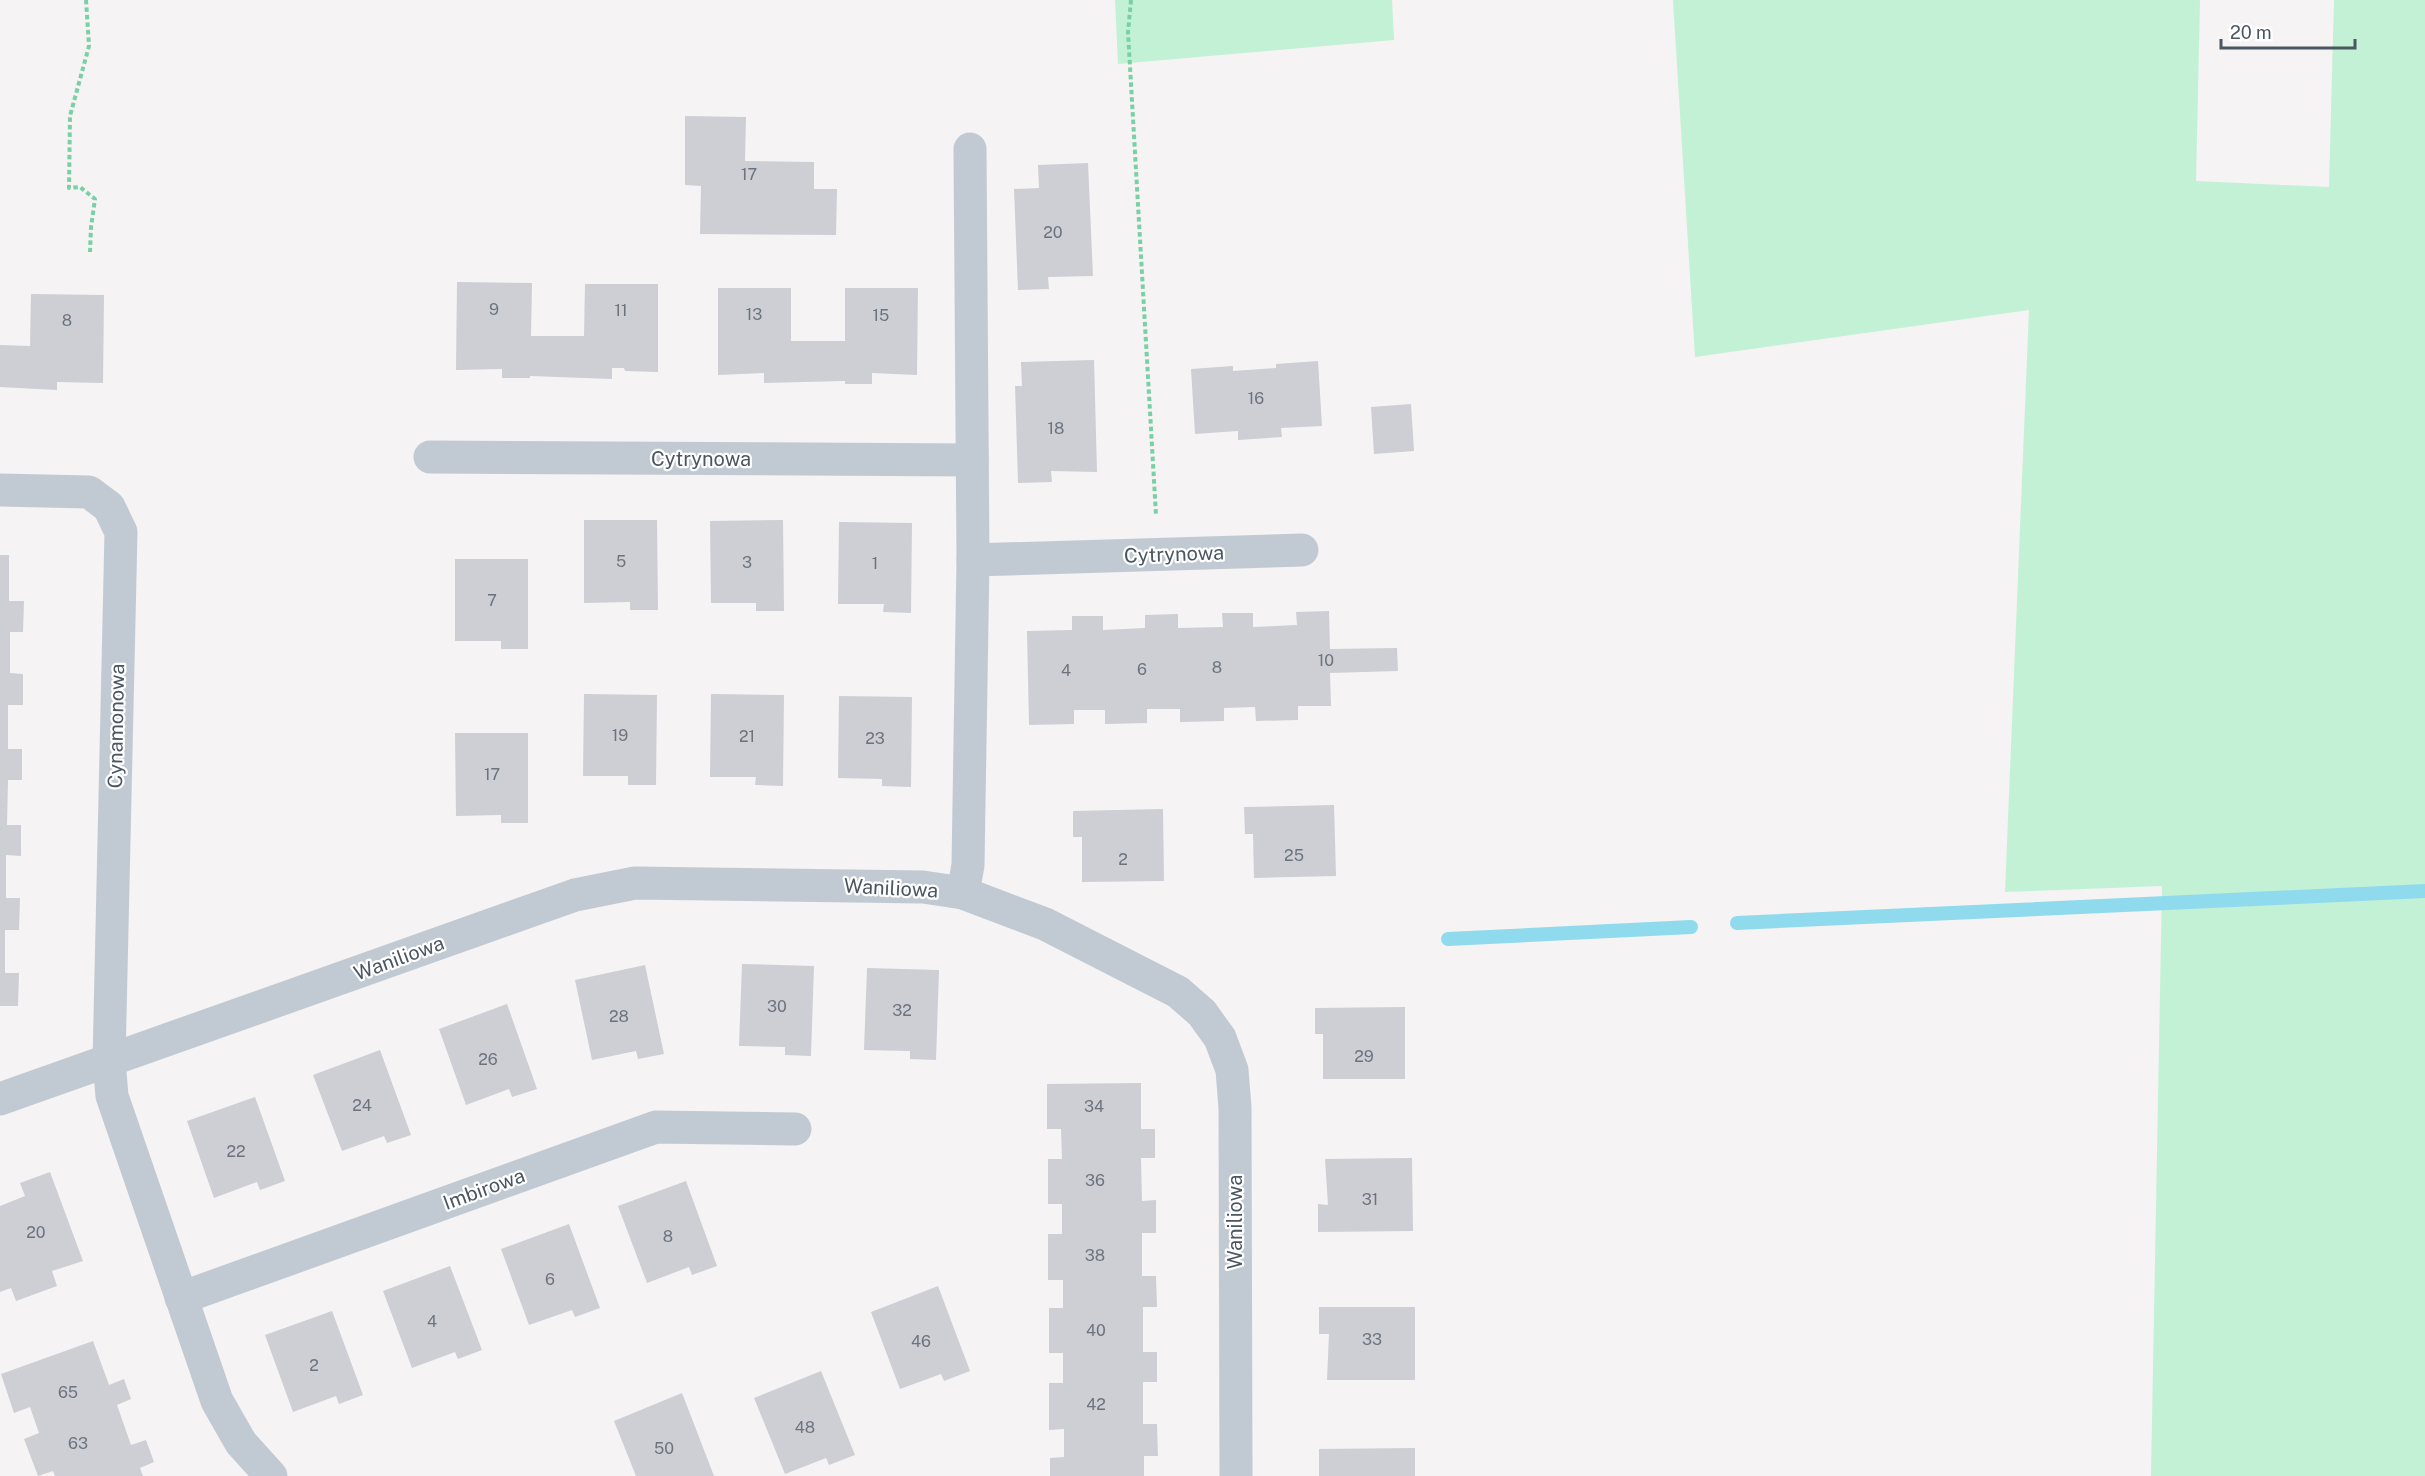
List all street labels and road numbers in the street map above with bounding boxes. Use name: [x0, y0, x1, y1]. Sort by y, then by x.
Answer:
street label: Cytrynowa: [651, 447, 751, 471]
street label: Cytrynowa: [1124, 540, 1224, 568]
street label: Cynamonowa: [103, 663, 129, 789]
street label: Waniliowa: [843, 874, 939, 902]
street label: Waniliowa: [351, 931, 447, 985]
street label: Imbirowa: [440, 1163, 528, 1215]
street label: Waniliowa: [1223, 1175, 1247, 1269]

